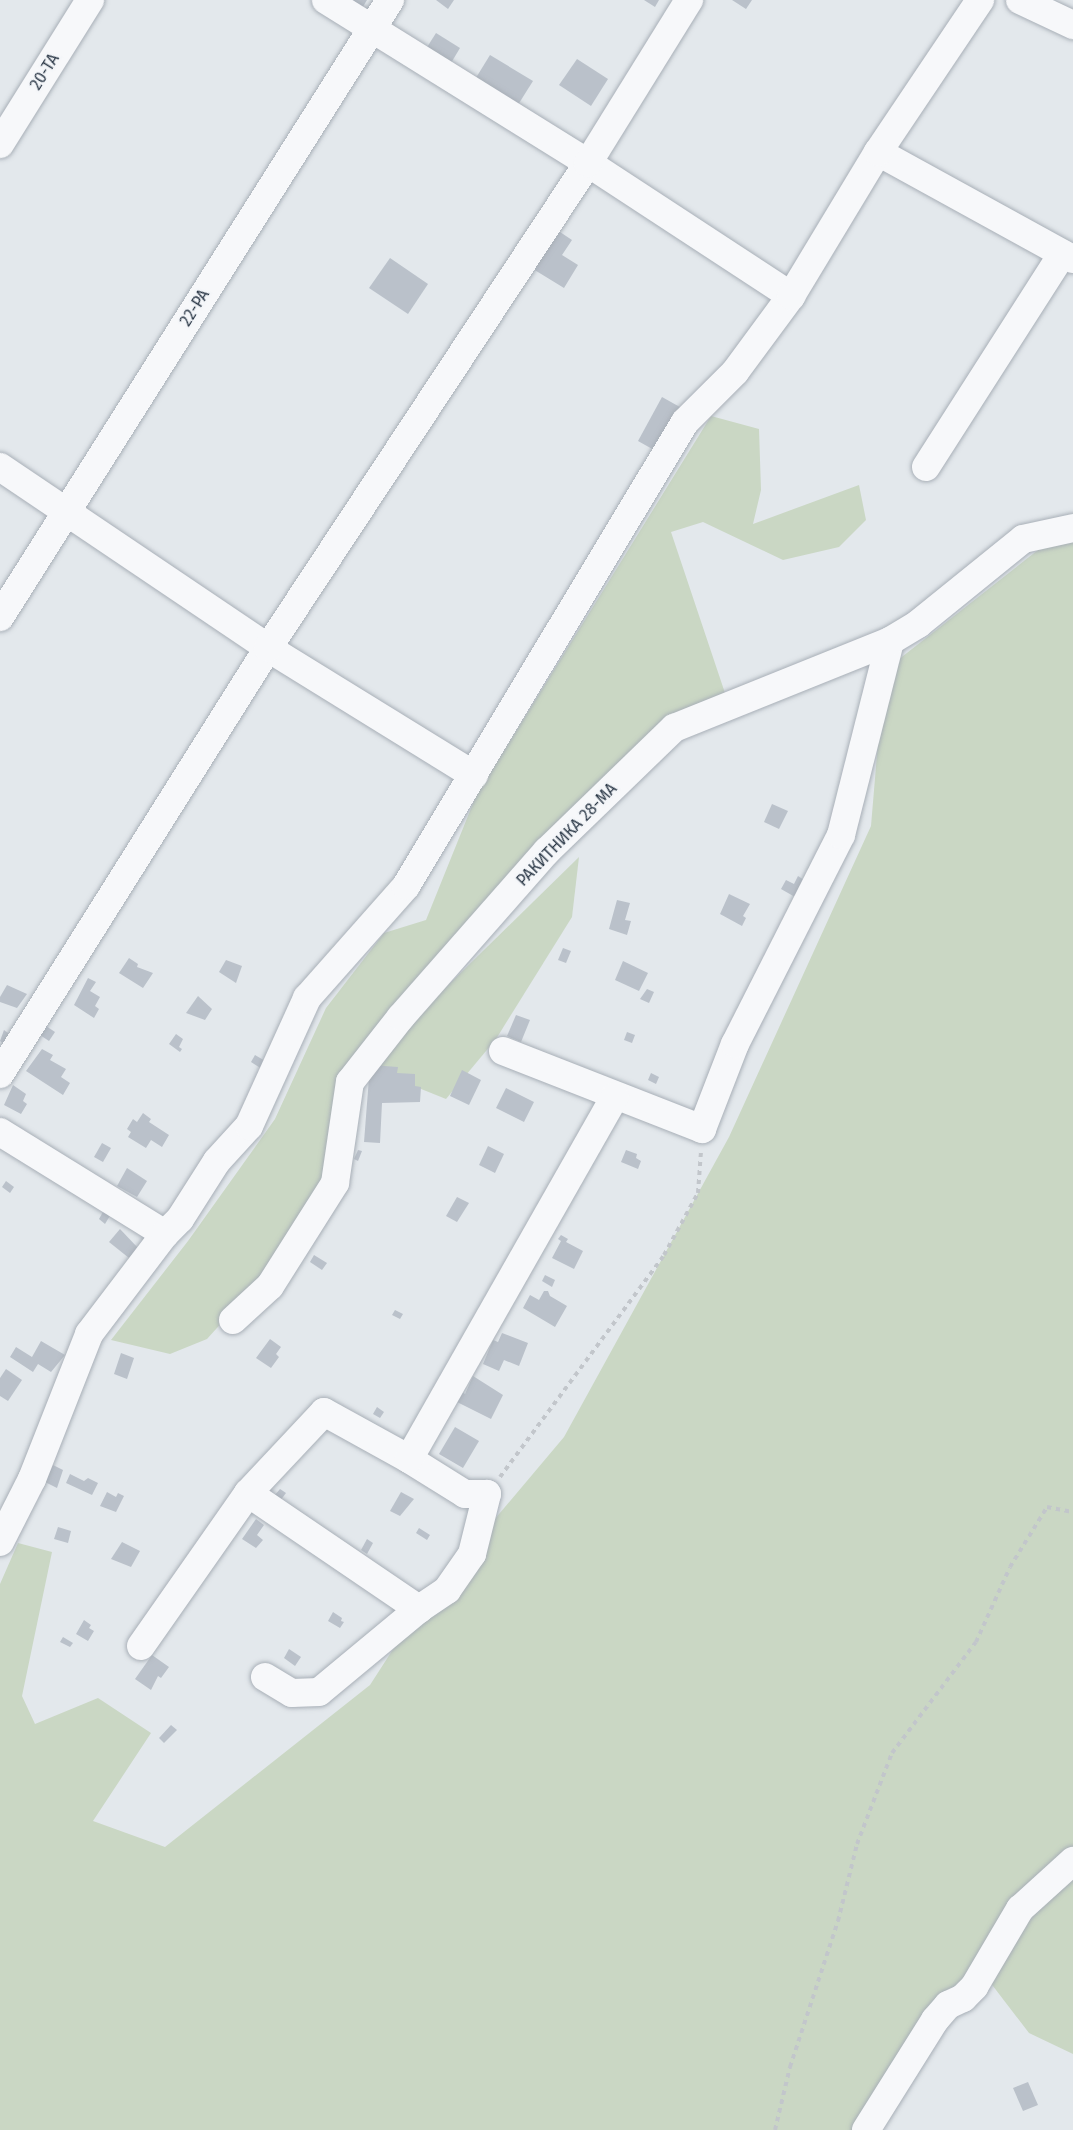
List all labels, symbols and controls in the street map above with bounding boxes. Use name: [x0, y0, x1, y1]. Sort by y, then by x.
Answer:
street label: 20-ТА: [26, 50, 64, 94]
street label: 22-РА: [176, 286, 214, 330]
street label: РАКИТНИКА 28-МА: [513, 780, 621, 890]

